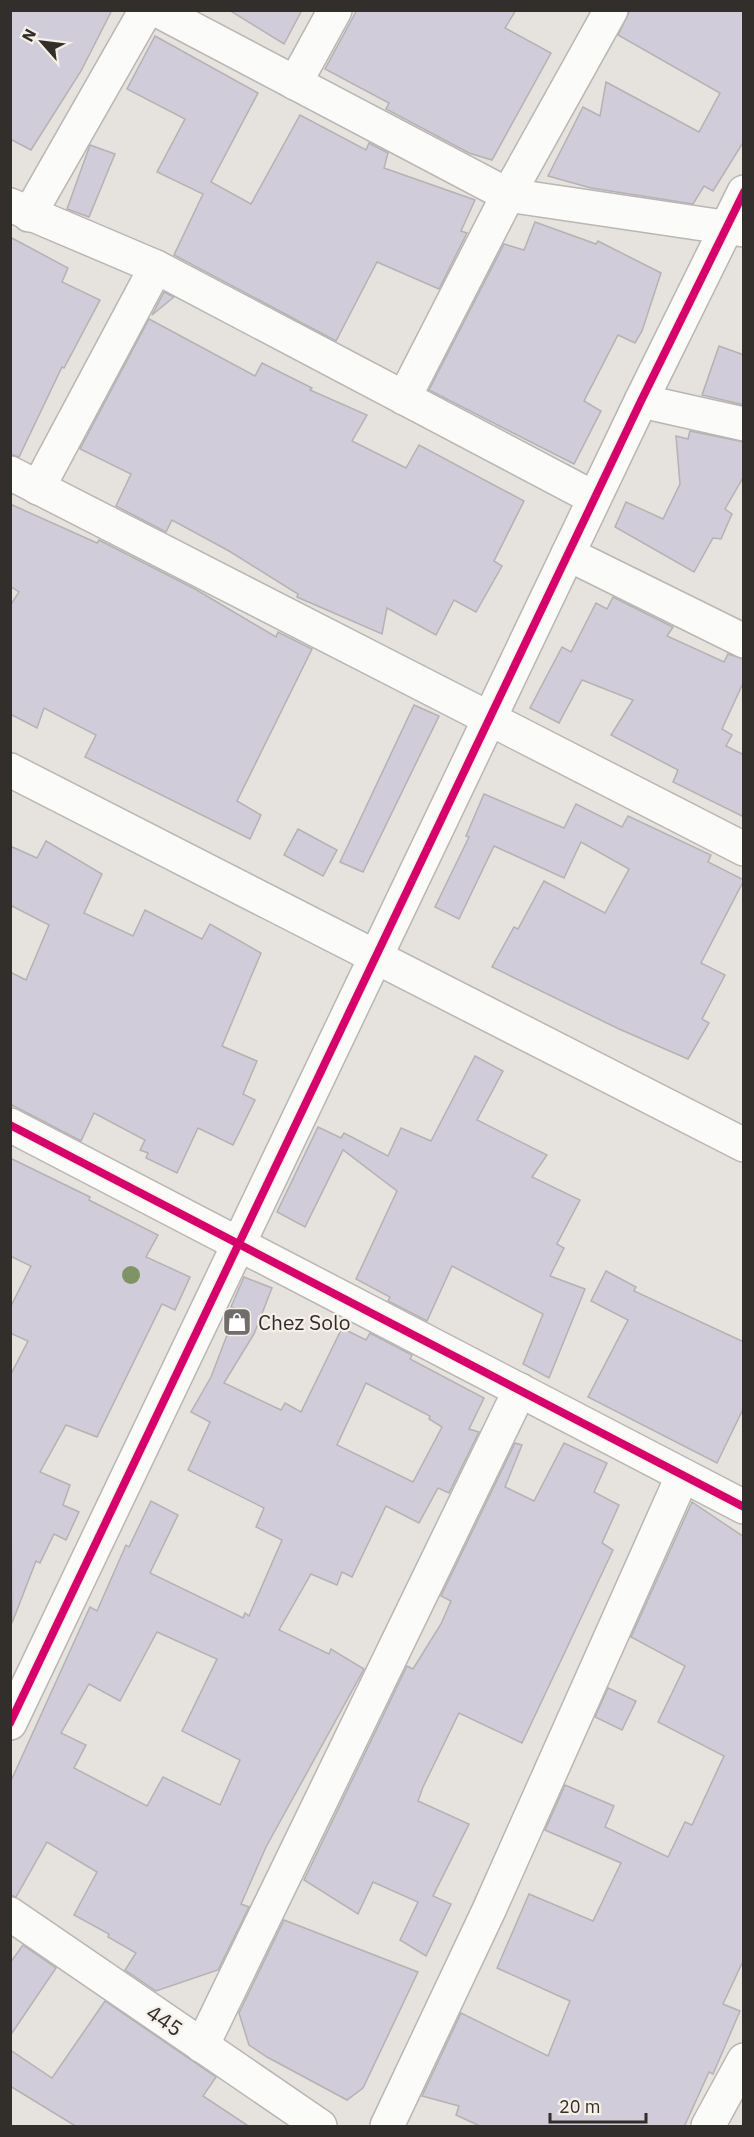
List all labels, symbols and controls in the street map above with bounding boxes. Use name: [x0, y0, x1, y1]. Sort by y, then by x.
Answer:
north arrow: [12, 12, 72, 72]
text: N: [17, 25, 40, 45]
shop icon: Chez Solo: [221, 1306, 253, 1338]
place label: Chez Solo: [258, 1308, 351, 1336]
street label: 445: [141, 1998, 189, 2042]
scale bar: [550, 2086, 646, 2124]
text: 20 m: [559, 2095, 601, 2118]

